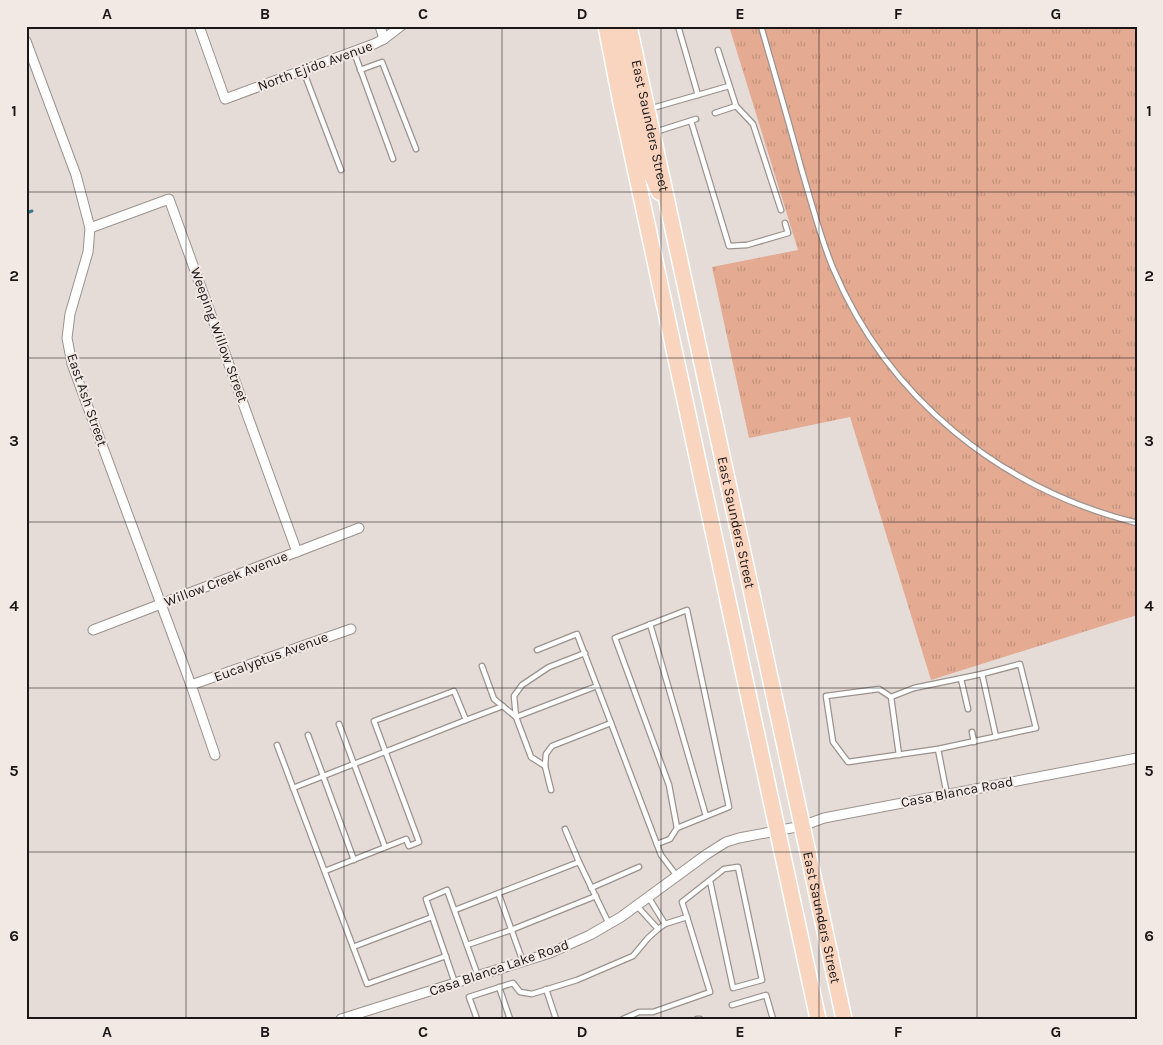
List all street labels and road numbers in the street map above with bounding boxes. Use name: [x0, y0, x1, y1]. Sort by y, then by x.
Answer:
street label: North Ejido Avenue: [255, 37, 375, 95]
street label: East Saunders Street: [628, 58, 673, 193]
street label: Weeping Willow Street: [187, 265, 251, 405]
street label: East Ash Street: [63, 351, 111, 449]
street label: East Saunders Street: [714, 455, 759, 590]
street label: Willow Creek Avenue: [162, 548, 290, 610]
street label: Eucalyptus Avenue: [212, 628, 330, 686]
street label: Casa Blanca Road: [899, 773, 1015, 811]
street label: East Saunders Street: [799, 850, 845, 985]
street label: Casa Blanca Lake Road: [427, 936, 571, 1000]

